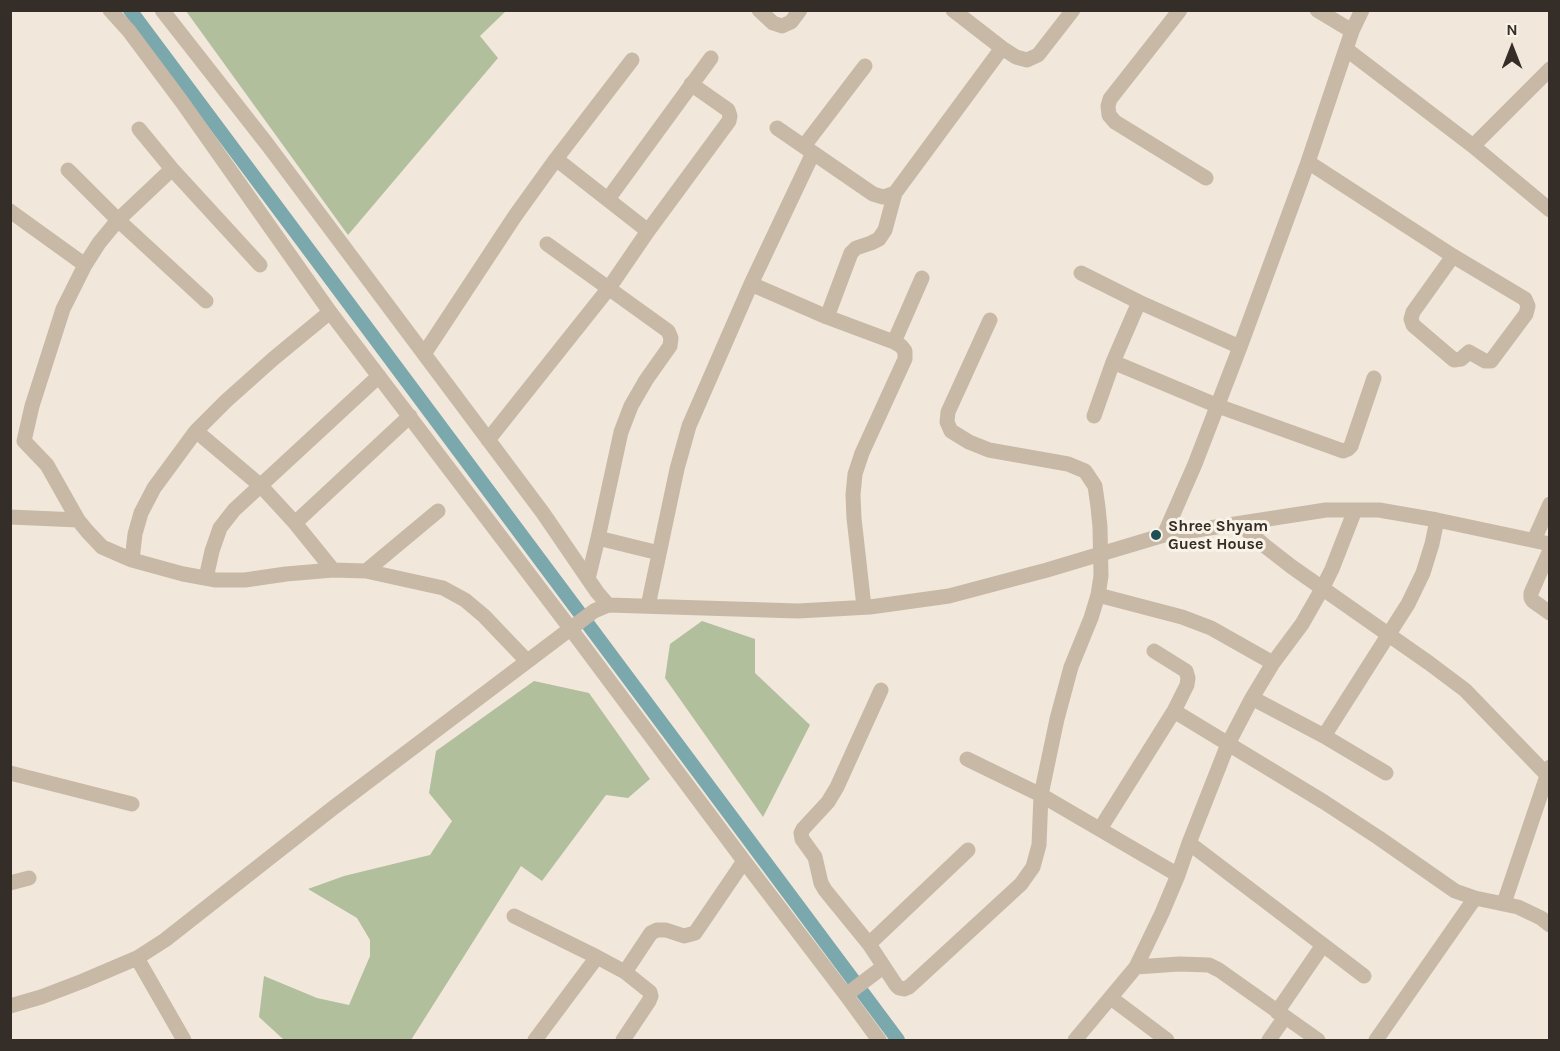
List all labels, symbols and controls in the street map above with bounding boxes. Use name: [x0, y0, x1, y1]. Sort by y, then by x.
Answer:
north arrow: [1482, 18, 1542, 78]
text: N: [1506, 20, 1518, 39]
place label: Shree Shyam Guest House: [1168, 516, 1268, 554]
marker: Shree Shyam Guest House: [1149, 528, 1163, 542]

